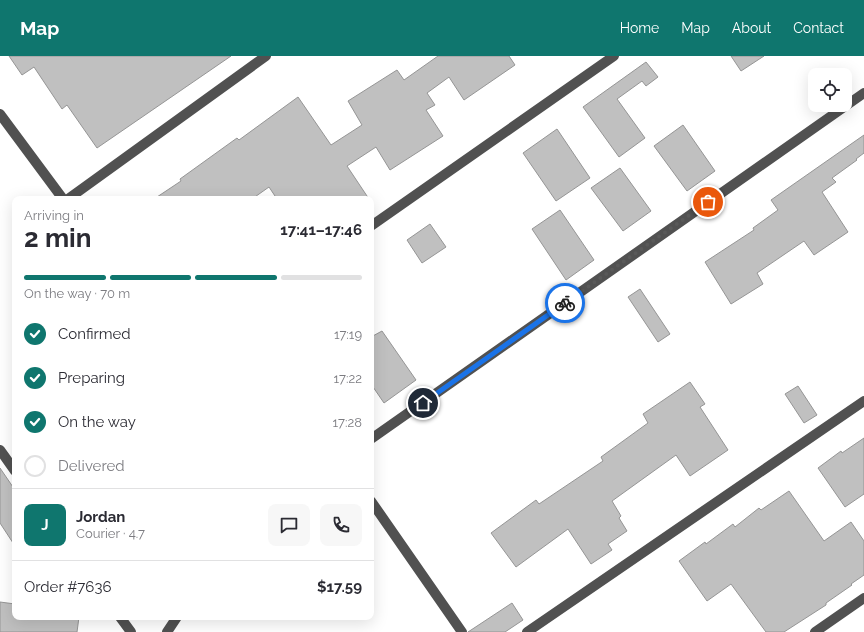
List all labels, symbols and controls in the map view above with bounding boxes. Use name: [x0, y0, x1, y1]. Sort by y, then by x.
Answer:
text: Map: [20, 17, 59, 39]
text: Home: [620, 20, 659, 36]
text: Map: [681, 20, 710, 36]
text: About: [732, 20, 771, 36]
text: Contact: [793, 20, 844, 36]
map controls: [808, 68, 852, 112]
button: locate: [808, 68, 852, 112]
pin: [691, 185, 725, 219]
icon: bag: [697, 191, 719, 213]
text: Arriving in: [24, 208, 84, 223]
text: 17:41–17:46: [280, 221, 362, 239]
text: 2 min: [24, 223, 91, 253]
courier: [545, 283, 585, 323]
text: On the way · 70 m: [24, 286, 130, 301]
icon: bike: [554, 292, 576, 314]
icon: check: [24, 323, 46, 345]
text: Confirmed: [58, 325, 131, 343]
text: 17:19: [334, 327, 362, 342]
icon: check: [24, 367, 46, 389]
text: Preparing: [58, 369, 125, 387]
text: 17:22: [334, 371, 362, 386]
pin: [406, 386, 440, 420]
icon: home: [412, 392, 434, 414]
icon: check: [24, 411, 46, 433]
text: On the way: [58, 413, 136, 431]
text: 17:28: [333, 415, 362, 430]
text: Delivered: [58, 457, 125, 475]
button: chat: [268, 504, 310, 546]
button: phone: [320, 504, 362, 546]
text: Jordan: [76, 508, 125, 526]
text: J: [41, 516, 49, 534]
text: Courier · 4.7: [76, 526, 145, 541]
text: Order #7636: [24, 578, 111, 596]
text: $17.59: [317, 578, 362, 596]

